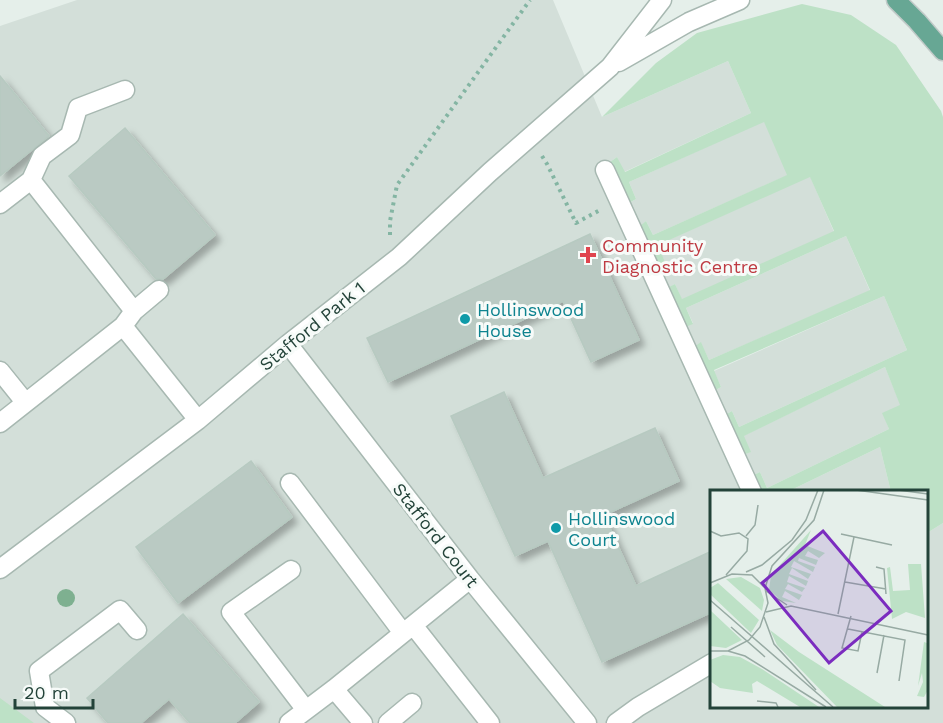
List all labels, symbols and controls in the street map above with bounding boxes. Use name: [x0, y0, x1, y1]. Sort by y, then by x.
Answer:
place label: Community Diagnostic Centre: [602, 235, 758, 277]
marker: Community Diagnostic Centre: [579, 246, 597, 264]
street label: Stafford Park 1: [255, 277, 369, 375]
place label: Hollinswood House: [477, 299, 584, 341]
marker: Hollinswood House: [458, 312, 472, 326]
street label: Stafford Court: [389, 479, 484, 592]
inset map: [710, 490, 928, 708]
place label: Hollinswood Court: [568, 508, 675, 550]
marker: Hollinswood Court: [549, 521, 563, 535]
scale bar: [15, 672, 93, 710]
text: 20 m: [24, 682, 69, 703]

